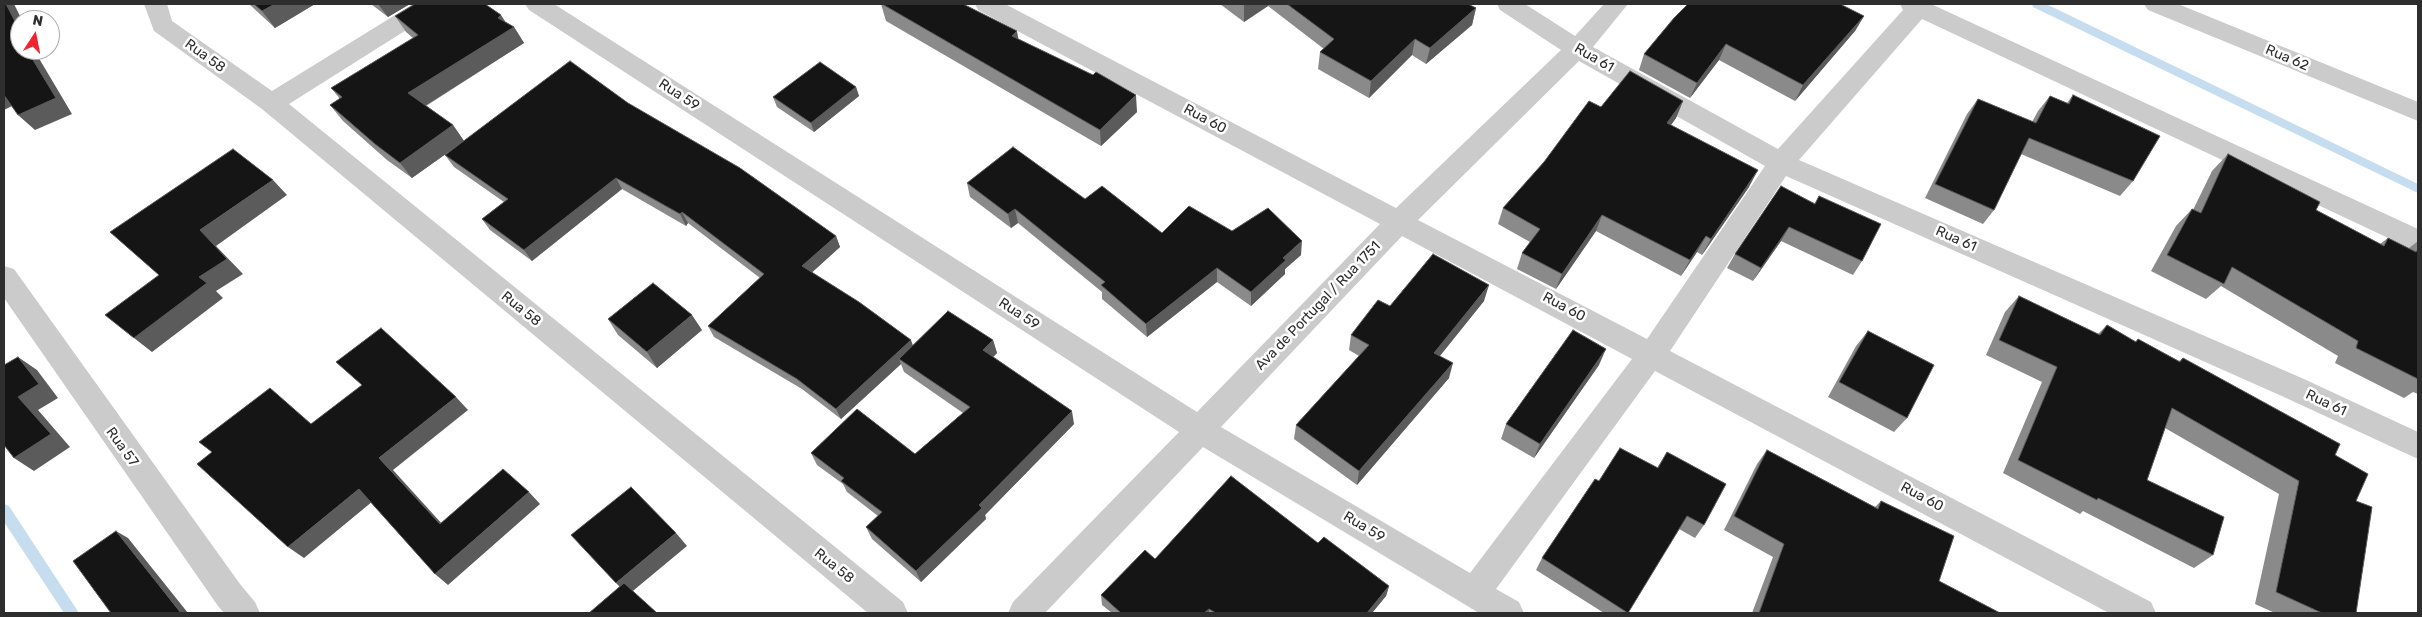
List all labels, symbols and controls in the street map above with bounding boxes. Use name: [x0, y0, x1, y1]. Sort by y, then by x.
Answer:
north arrow: [10, 10, 60, 60]
text: N: [31, 11, 44, 30]
street label: Rua 58: [181, 36, 229, 76]
street label: Rua 61: [1571, 40, 1617, 76]
street label: Rua 62: [2263, 41, 2311, 75]
street label: Rua 59: [655, 76, 703, 114]
street label: Rua 60: [1181, 101, 1229, 137]
street label: Rua 61: [1933, 223, 1979, 255]
street label: Ava de Portugal / Rua 1751: [1252, 238, 1384, 374]
street label: Rua 58: [498, 288, 544, 330]
street label: Rua 60: [1540, 289, 1588, 325]
street label: Rua 59: [995, 295, 1043, 333]
street label: Rua 61: [2303, 386, 2349, 420]
street label: Rua 57: [102, 424, 142, 470]
street label: Rua 60: [1898, 479, 1946, 515]
street label: Rua 59: [1340, 508, 1388, 546]
street label: Rua 58: [811, 545, 857, 587]

